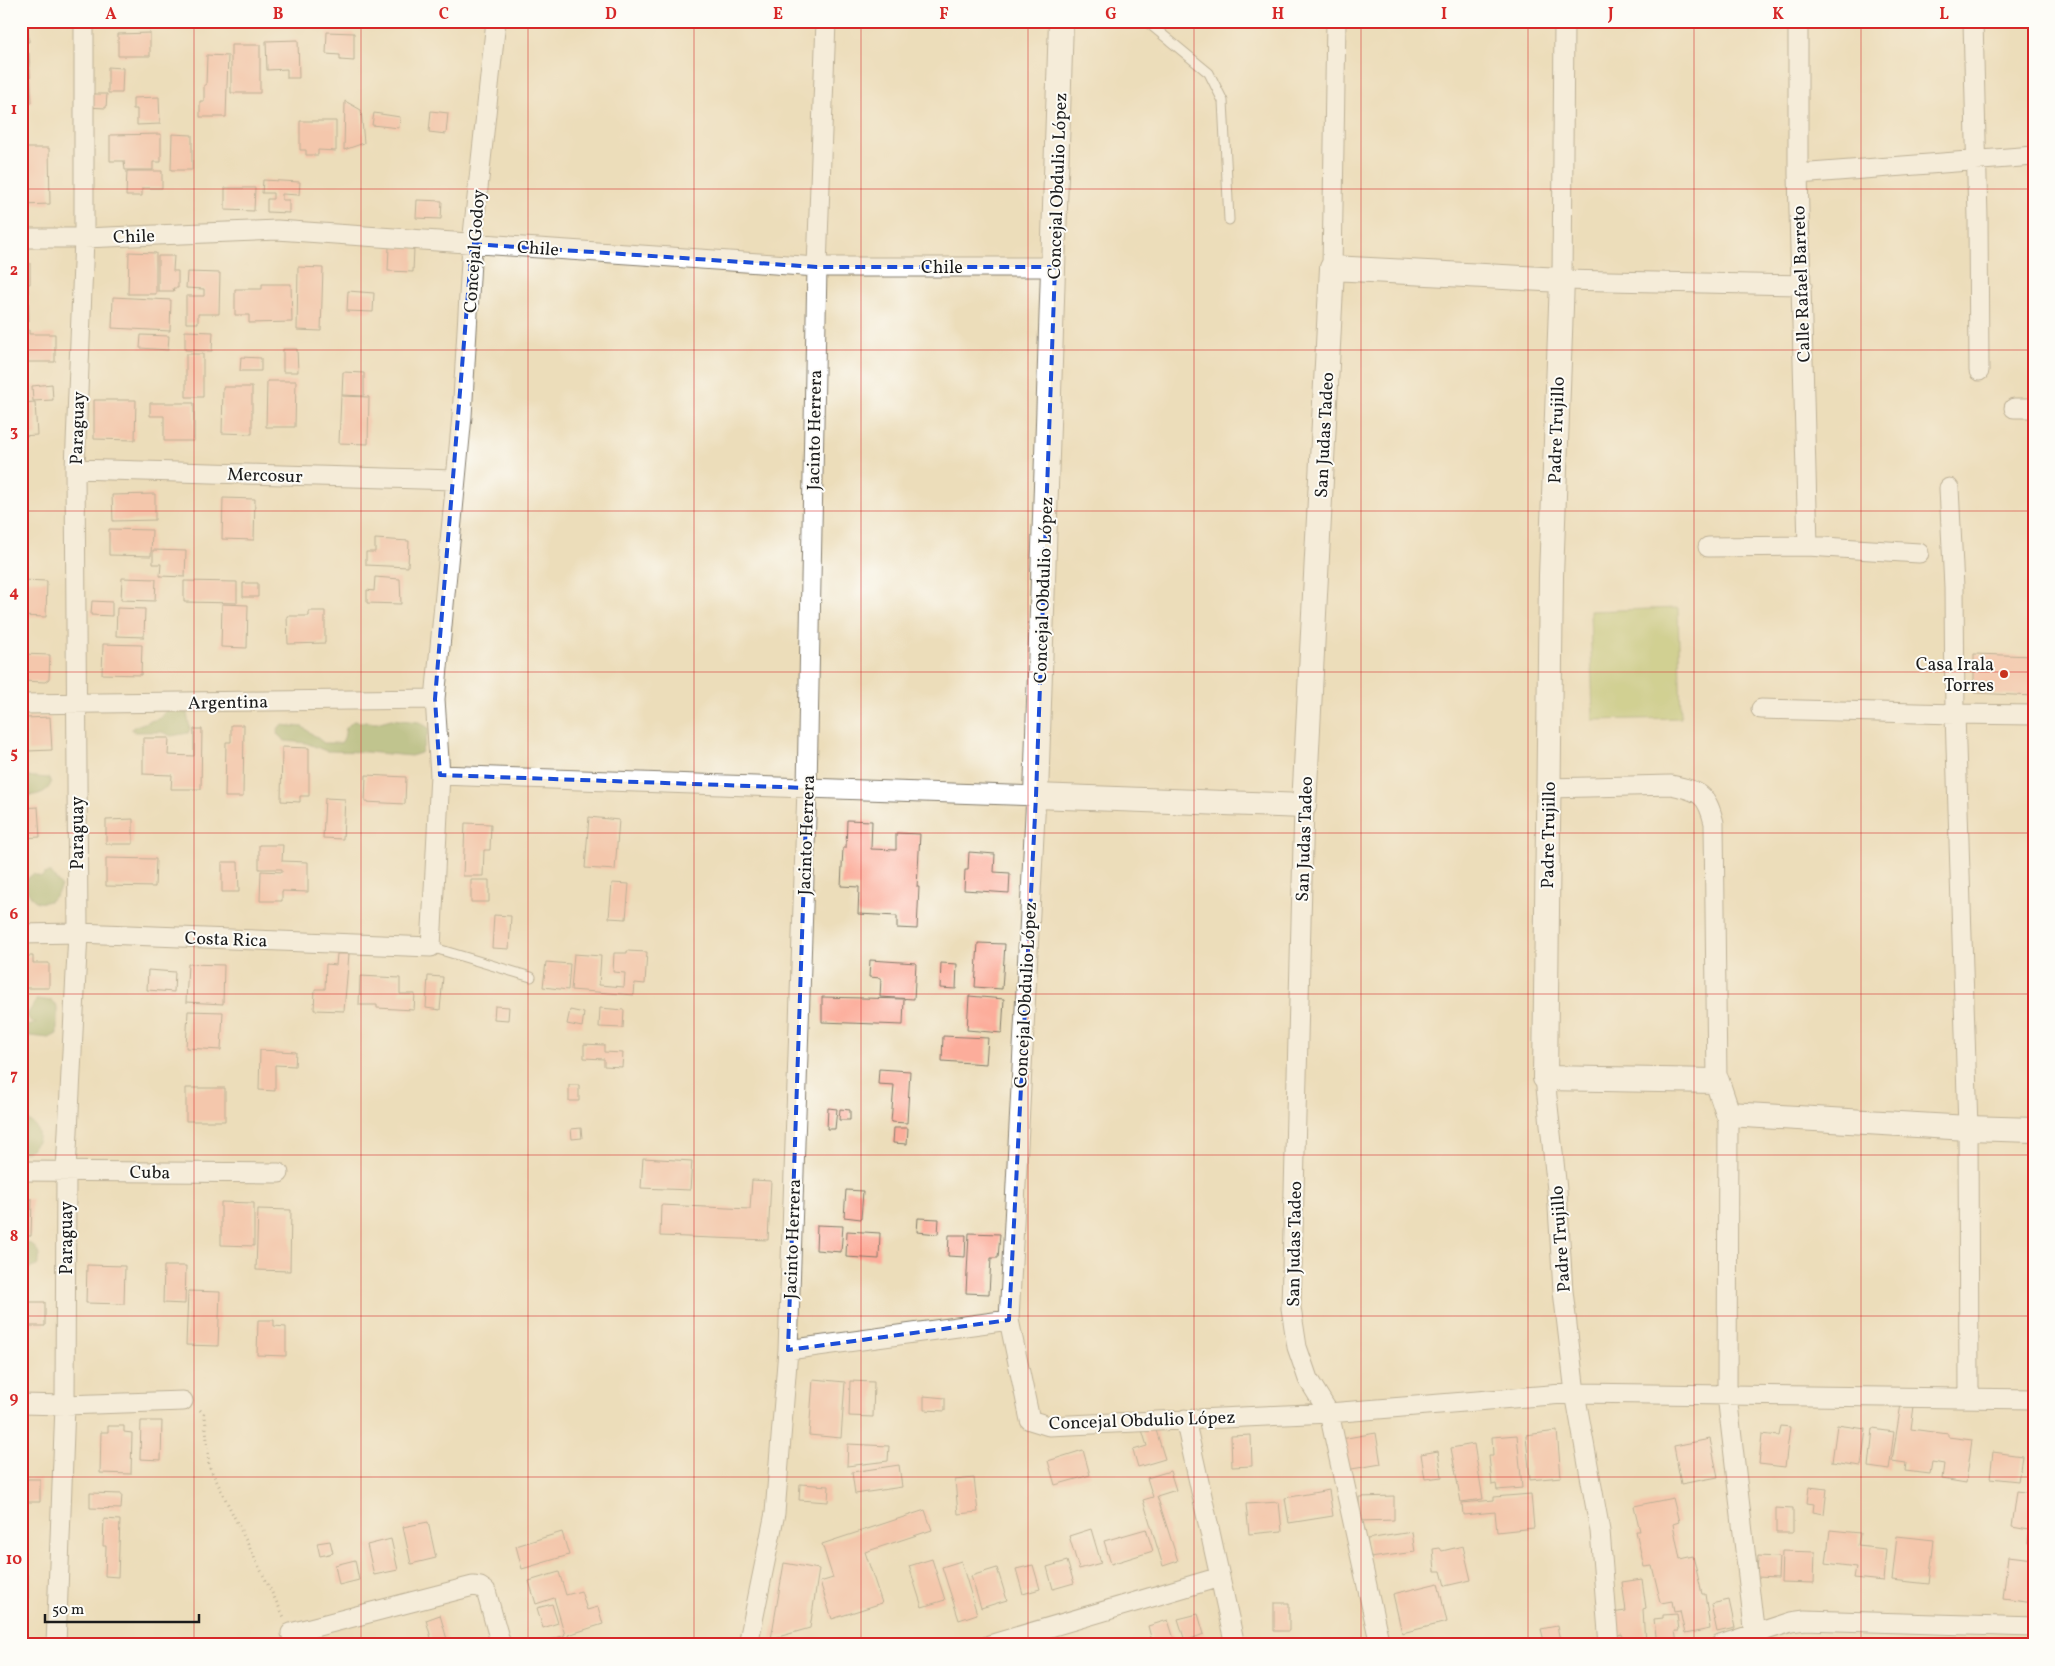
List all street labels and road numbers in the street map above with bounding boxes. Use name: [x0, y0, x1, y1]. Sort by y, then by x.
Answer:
street label: Concejal Obdulio López: [1043, 92, 1074, 280]
street label: Concejal Godoy: [459, 188, 492, 314]
street label: Calle Rafael Barreto: [1787, 205, 1818, 363]
street label: Chile: [113, 224, 155, 251]
street label: Chile: [516, 236, 560, 263]
street label: Chile: [921, 256, 963, 281]
street label: Jacinto Herrera: [802, 369, 829, 491]
street label: San Judas Tadeo: [1310, 372, 1341, 499]
street label: Padre Trujillo: [1543, 376, 1572, 484]
street label: Paraguay: [65, 391, 92, 465]
street label: Mercosur: [227, 463, 304, 490]
street label: Concejal Obdulio López: [1029, 496, 1060, 684]
street label: Argentina: [188, 690, 268, 717]
street label: Jacinto Herrera: [793, 774, 822, 896]
street label: San Judas Tadeo: [1291, 776, 1320, 902]
street label: Padre Trujillo: [1536, 781, 1563, 889]
street label: Paraguay: [66, 796, 91, 870]
street label: Concejal Obdulio López: [1009, 901, 1044, 1089]
street label: Costa Rica: [184, 927, 268, 954]
street label: Cuba: [129, 1161, 171, 1186]
street label: Jacinto Herrera: [779, 1178, 808, 1300]
street label: San Judas Tadeo: [1282, 1181, 1309, 1307]
street label: Padre Trujillo: [1545, 1185, 1578, 1293]
street label: Paraguay: [55, 1201, 80, 1275]
street label: Concejal Obdulio López: [1048, 1406, 1236, 1437]

